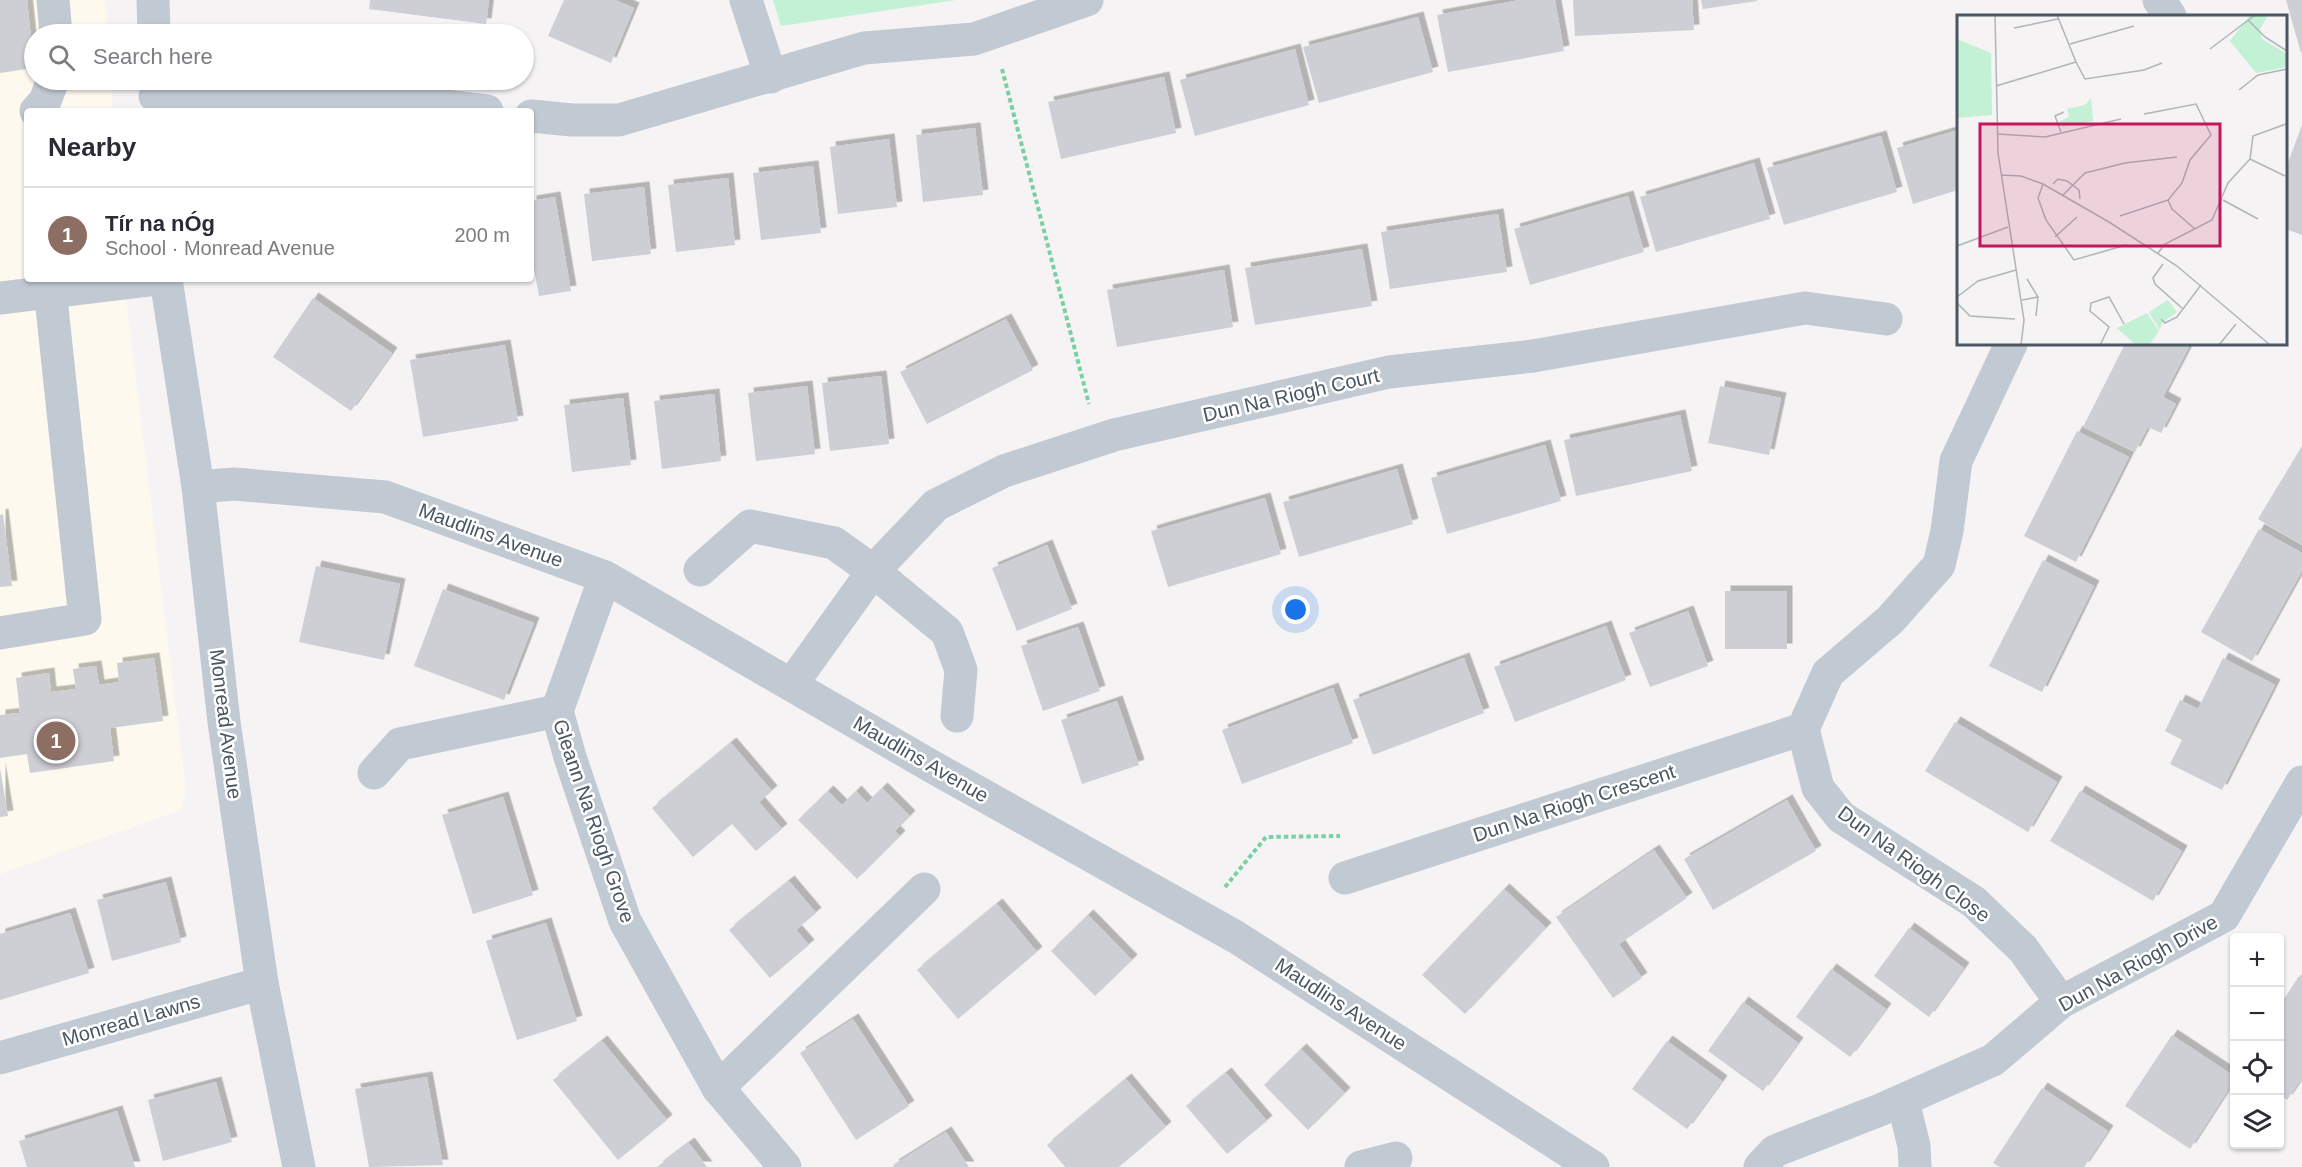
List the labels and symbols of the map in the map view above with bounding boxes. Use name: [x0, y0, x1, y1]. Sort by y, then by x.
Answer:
inset map: [1957, 15, 2287, 345]
street label: Dun Na Riogh Court: [1201, 364, 1382, 426]
street label: Maudlins Avenue: [416, 499, 566, 571]
your location: [1281, 595, 1310, 624]
street label: Monread Avenue: [206, 648, 246, 800]
street label: Maudlins Avenue: [850, 711, 992, 807]
street label: Gleann Na Riogh Grove: [549, 717, 639, 925]
pin: 1: [36, 718, 76, 764]
street label: Dun Na Riogh Crescent: [1470, 760, 1678, 846]
street label: Dun Na Riogh Close: [1834, 802, 1994, 926]
street label: Dun Na Riogh Drive: [2055, 910, 2221, 1016]
street label: Maudlins Avenue: [1271, 953, 1411, 1055]
street label: Monread Lawns: [60, 990, 202, 1050]

